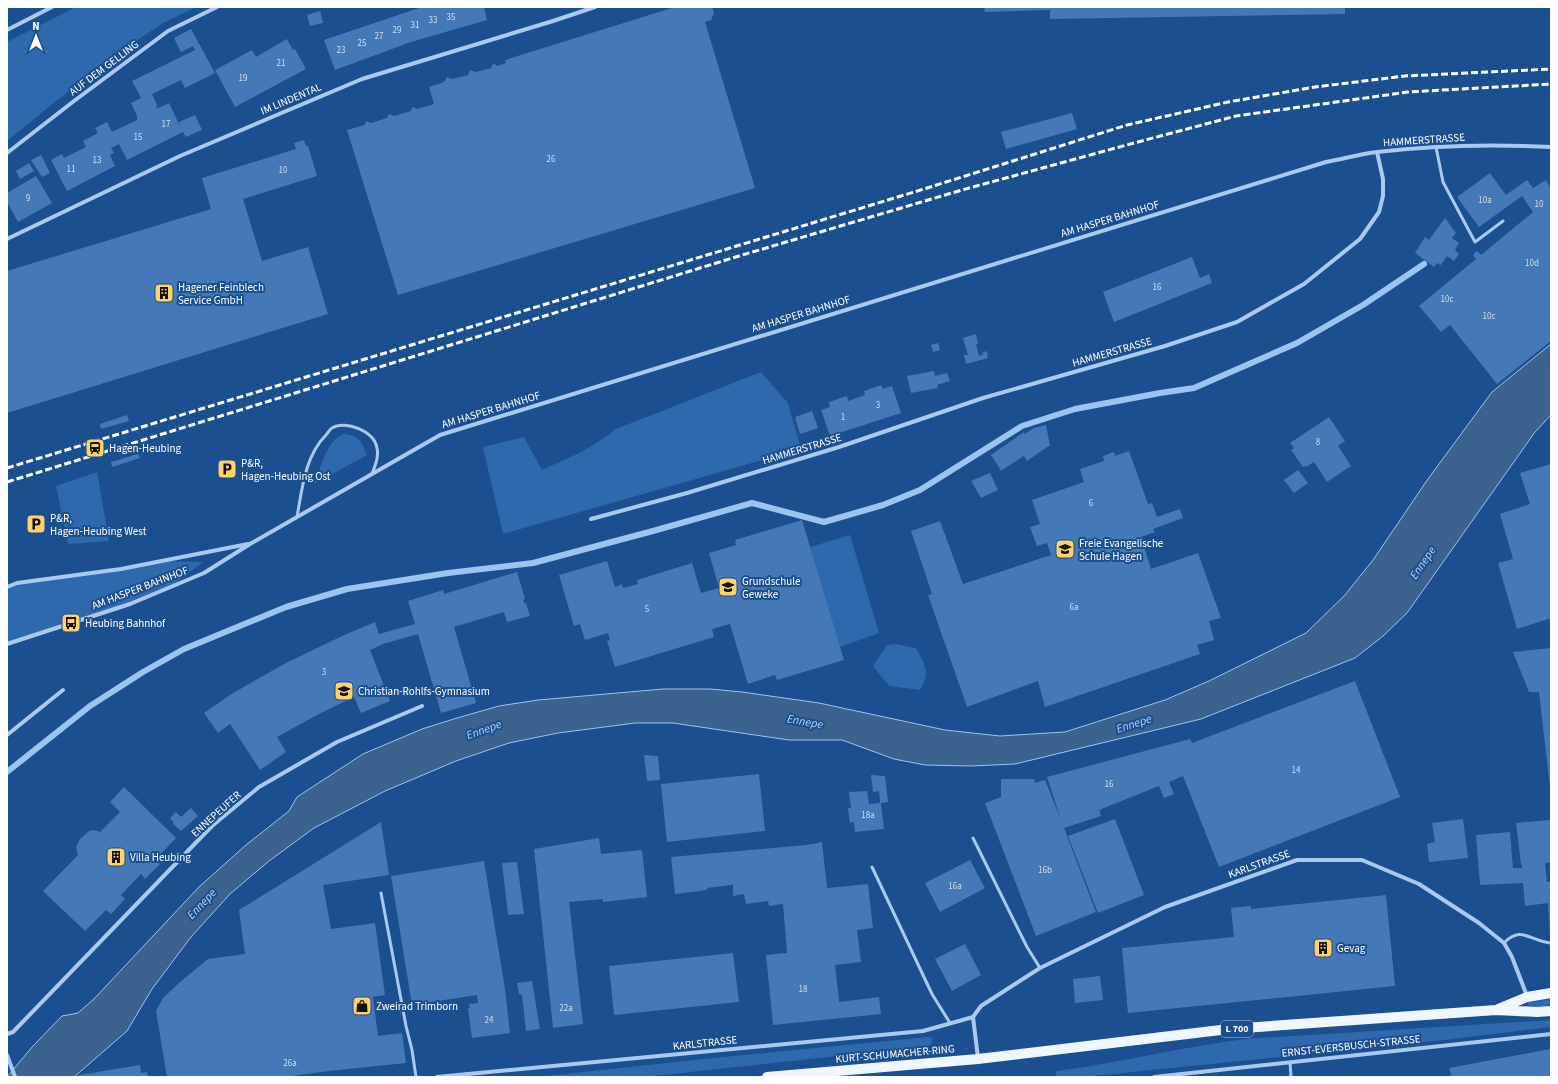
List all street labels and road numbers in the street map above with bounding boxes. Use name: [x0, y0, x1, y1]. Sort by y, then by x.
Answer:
street label: AUF DEM GELLING: [66, 37, 142, 99]
street label: IM LINDENTAL: [258, 79, 324, 119]
street label: HAMMERSTRASSE: [1382, 130, 1466, 150]
street label: AM HASPER BAHNHOF: [1059, 197, 1162, 241]
street label: AM HASPER BAHNHOF: [750, 292, 853, 336]
street label: HAMMERSTRASSE: [1070, 333, 1154, 371]
street label: AM HASPER BAHNHOF: [440, 388, 543, 432]
street label: HAMMERSTRASSE: [761, 430, 844, 468]
street label: AM HASPER BAHNHOF: [90, 562, 191, 613]
street label: ENNEPEUFER: [188, 788, 244, 840]
street label: KARLSTRASSE: [1226, 846, 1292, 882]
road number: L 700: [1221, 1021, 1253, 1037]
street label: ERNST-EVERSBUSCH-STRASSE: [1281, 1031, 1421, 1061]
street label: KARLSTRASSE: [672, 1032, 738, 1054]
street label: KURT-SCHUMACHER-RING: [835, 1041, 955, 1067]

